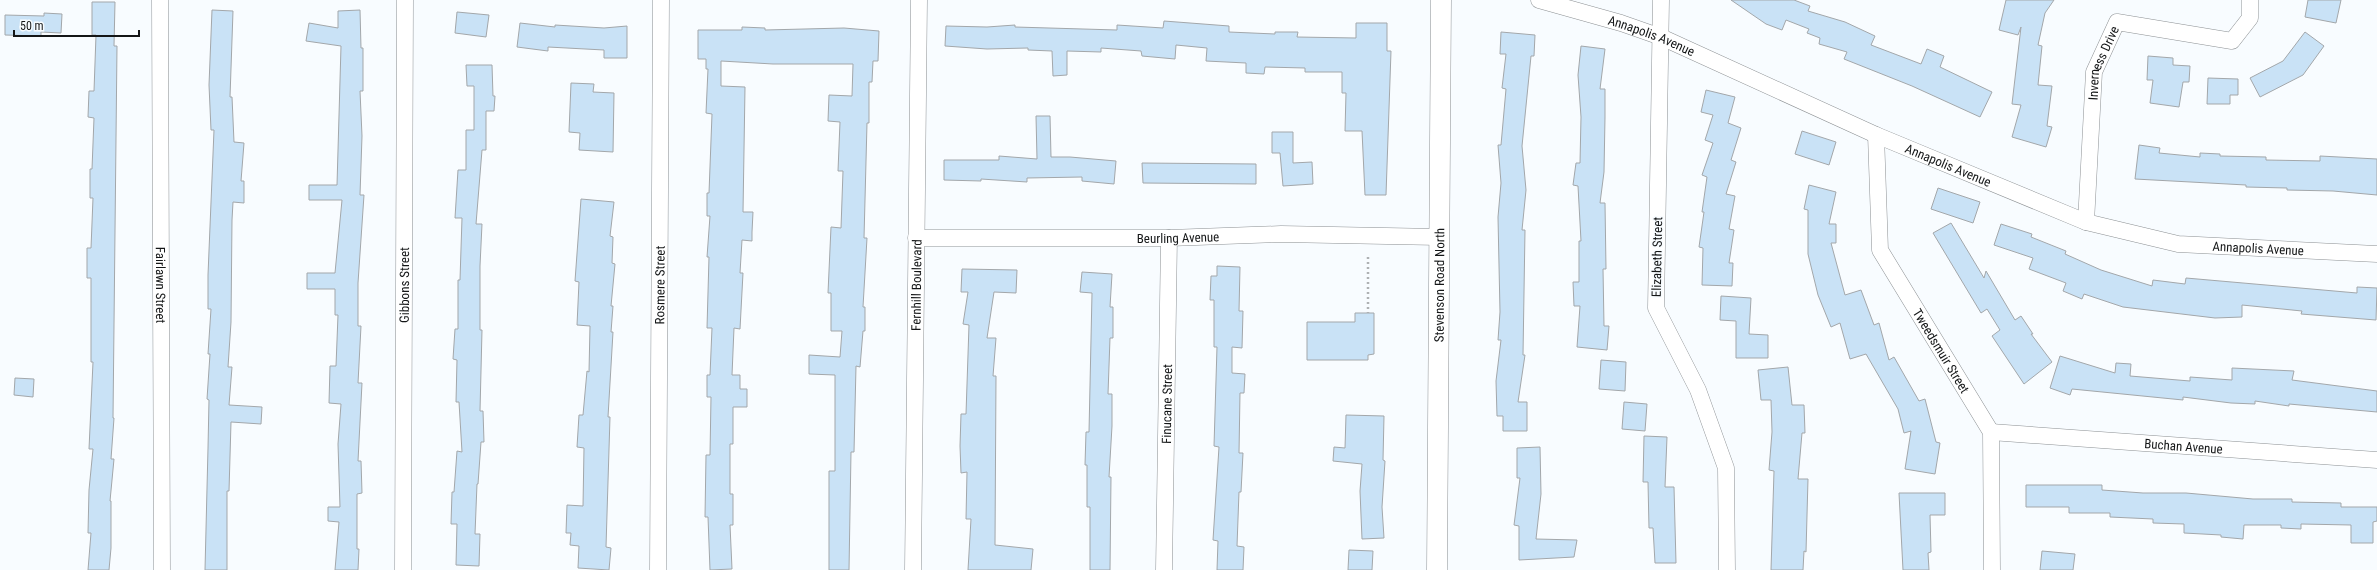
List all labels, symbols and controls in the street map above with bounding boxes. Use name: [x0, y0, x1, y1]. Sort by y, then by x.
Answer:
scale bar: [14, 12, 139, 38]
street label: Annapolis Avenue: [1606, 12, 1697, 59]
text: 50 m: [20, 19, 44, 33]
street label: Inverness Drive: [2085, 23, 2122, 101]
street label: Annapolis Avenue: [1903, 140, 1993, 189]
street label: Elizabeth Street: [1649, 217, 1665, 297]
street label: Stevenson Road North: [1431, 228, 1447, 342]
street label: Beurling Avenue: [1137, 229, 1220, 246]
street label: Annapolis Avenue: [2212, 238, 2304, 258]
street label: Fernhill Boulevard: [908, 239, 924, 331]
street label: Rosmere Street: [652, 245, 667, 324]
street label: Fairlawn Street: [153, 247, 169, 324]
street label: Gibbons Street: [396, 247, 412, 323]
street label: Tweedsmuir Street: [1910, 306, 1973, 396]
street label: Finucane Street: [1158, 364, 1175, 444]
street label: Buchan Avenue: [2144, 436, 2223, 456]

